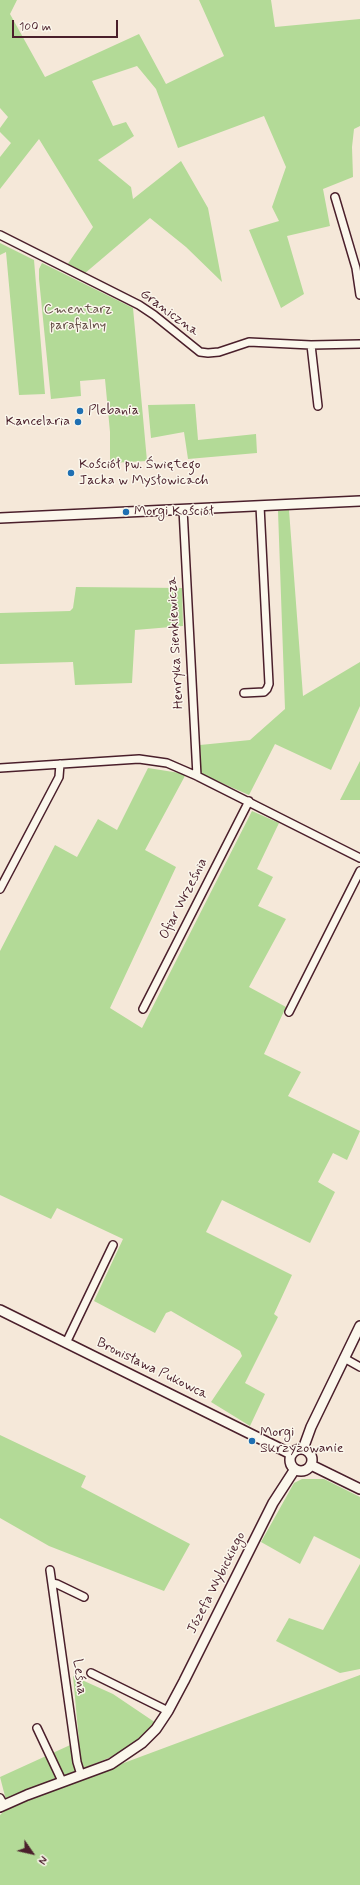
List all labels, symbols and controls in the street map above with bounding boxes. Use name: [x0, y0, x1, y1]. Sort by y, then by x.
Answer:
scale bar: [14, 12, 120, 38]
text: 100 m: [19, 19, 51, 35]
street label: Graniczna: [136, 286, 202, 340]
park label: Cmentarz parafialny: [44, 302, 112, 334]
place label: Plebania: [88, 403, 139, 419]
marker: Plebania: [75, 406, 85, 416]
place label: Kancelaria: [6, 414, 70, 430]
marker: Kancelaria: [73, 417, 83, 427]
place label: Kościół pw. Świętego Jacka w Mysłowicach: [79, 457, 208, 490]
marker: Kościół pw. Świętego Jacka w Mysłowicach: [66, 468, 76, 478]
place label: Morgi Kościół: [134, 504, 214, 520]
marker: Morgi Kościół: [121, 507, 131, 517]
street label: Henryka Sienkiewicza: [164, 576, 188, 710]
street label: Ofiar Września: [156, 856, 212, 942]
street label: Bronisława Pukowca: [94, 1335, 210, 1403]
place label: Morgi Skrzyżowanie: [260, 1425, 344, 1458]
marker: Morgi Skrzyżowanie: [247, 1436, 257, 1446]
street label: Józefa Wybickiego: [184, 1529, 250, 1637]
street label: Leśna: [68, 1658, 90, 1696]
north arrow: [12, 1833, 52, 1873]
text: N: [34, 1853, 50, 1867]

